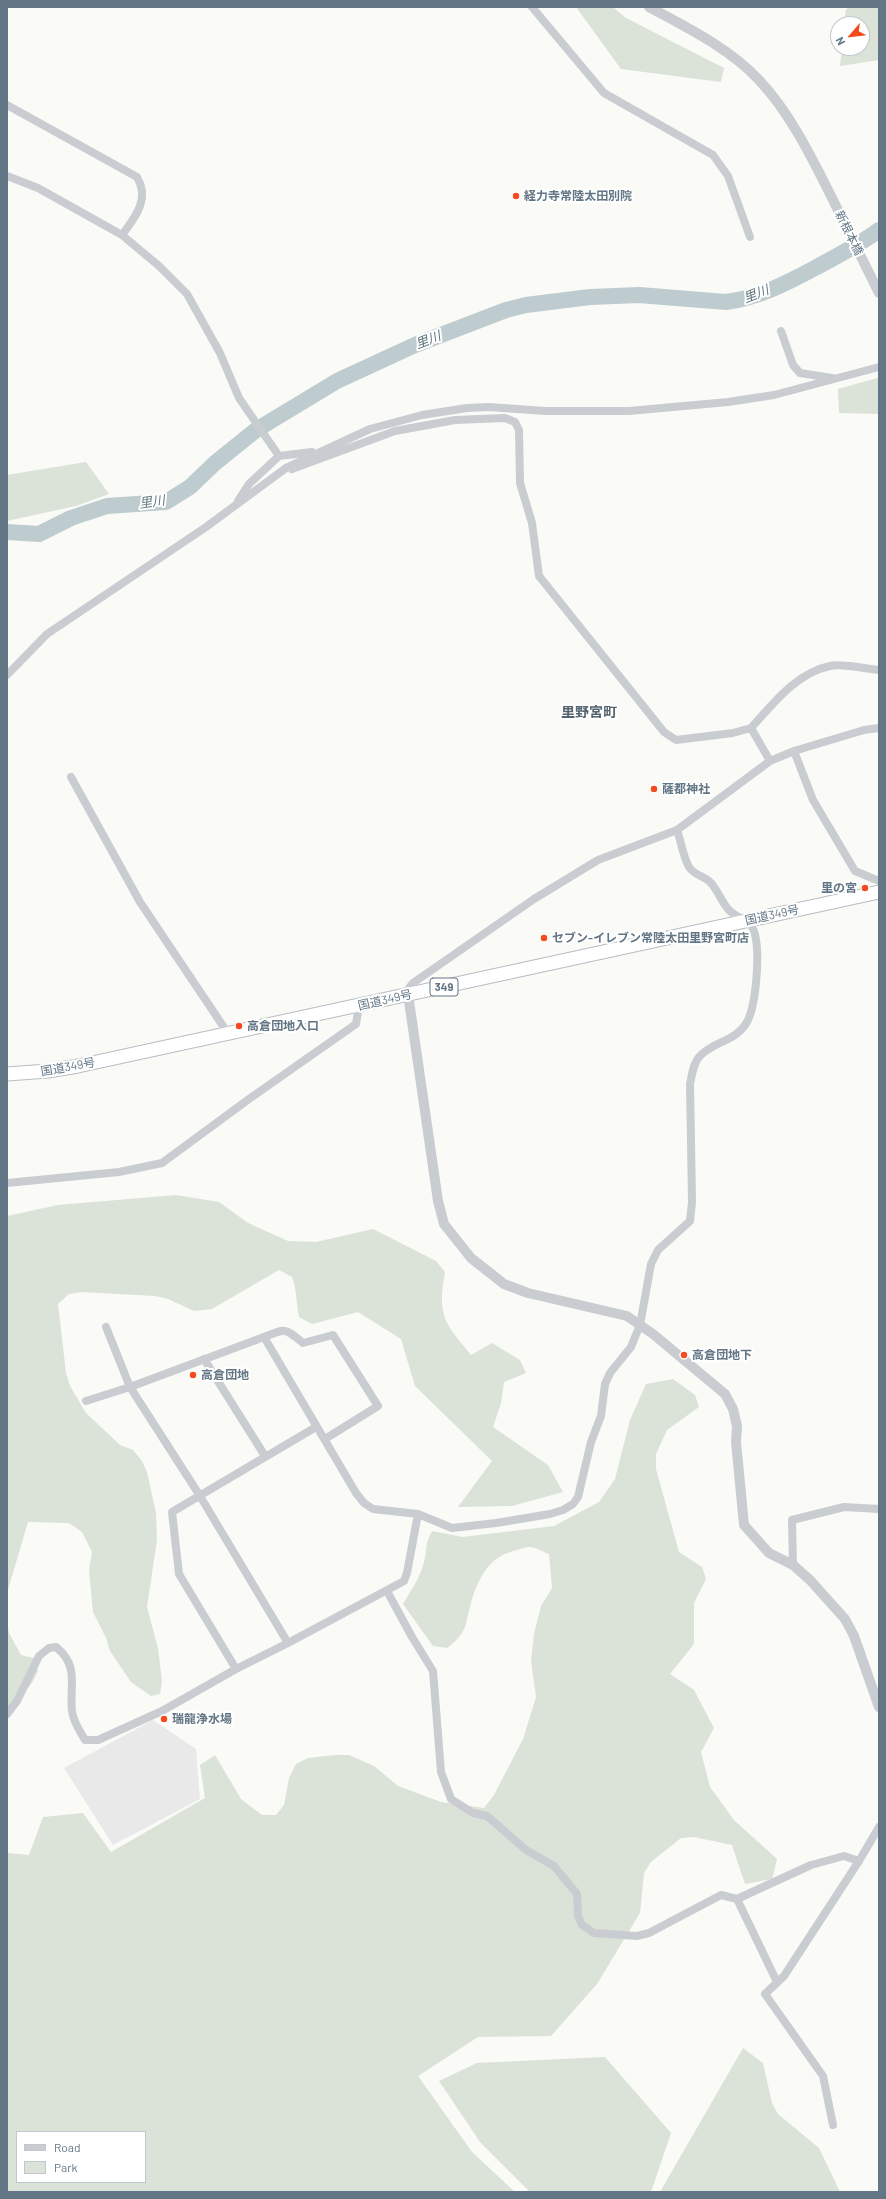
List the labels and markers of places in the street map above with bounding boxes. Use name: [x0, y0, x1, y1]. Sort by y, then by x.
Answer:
place label: 経力寺常陸太田別院: [524, 189, 632, 203]
marker: 経力寺常陸太田別院: [511, 191, 521, 201]
place label: 薩都神社: [662, 782, 710, 796]
marker: 薩都神社: [649, 784, 659, 794]
place label: 里の宮: [821, 881, 857, 895]
marker: 里の宮: [860, 883, 870, 893]
place label: セブン-イレブン常陸太田里野宮町店: [552, 931, 749, 945]
marker: セブン-イレブン常陸太田里野宮町店: [539, 933, 549, 943]
place label: 高倉団地入口: [247, 1019, 319, 1033]
marker: 高倉団地入口: [234, 1021, 244, 1031]
place label: 高倉団地下: [692, 1348, 752, 1362]
marker: 高倉団地下: [679, 1350, 689, 1360]
place label: 高倉団地: [201, 1368, 249, 1382]
marker: 高倉団地: [188, 1370, 198, 1380]
place label: 瑞龍浄水場: [172, 1712, 232, 1726]
marker: 瑞龍浄水場: [159, 1714, 169, 1724]

